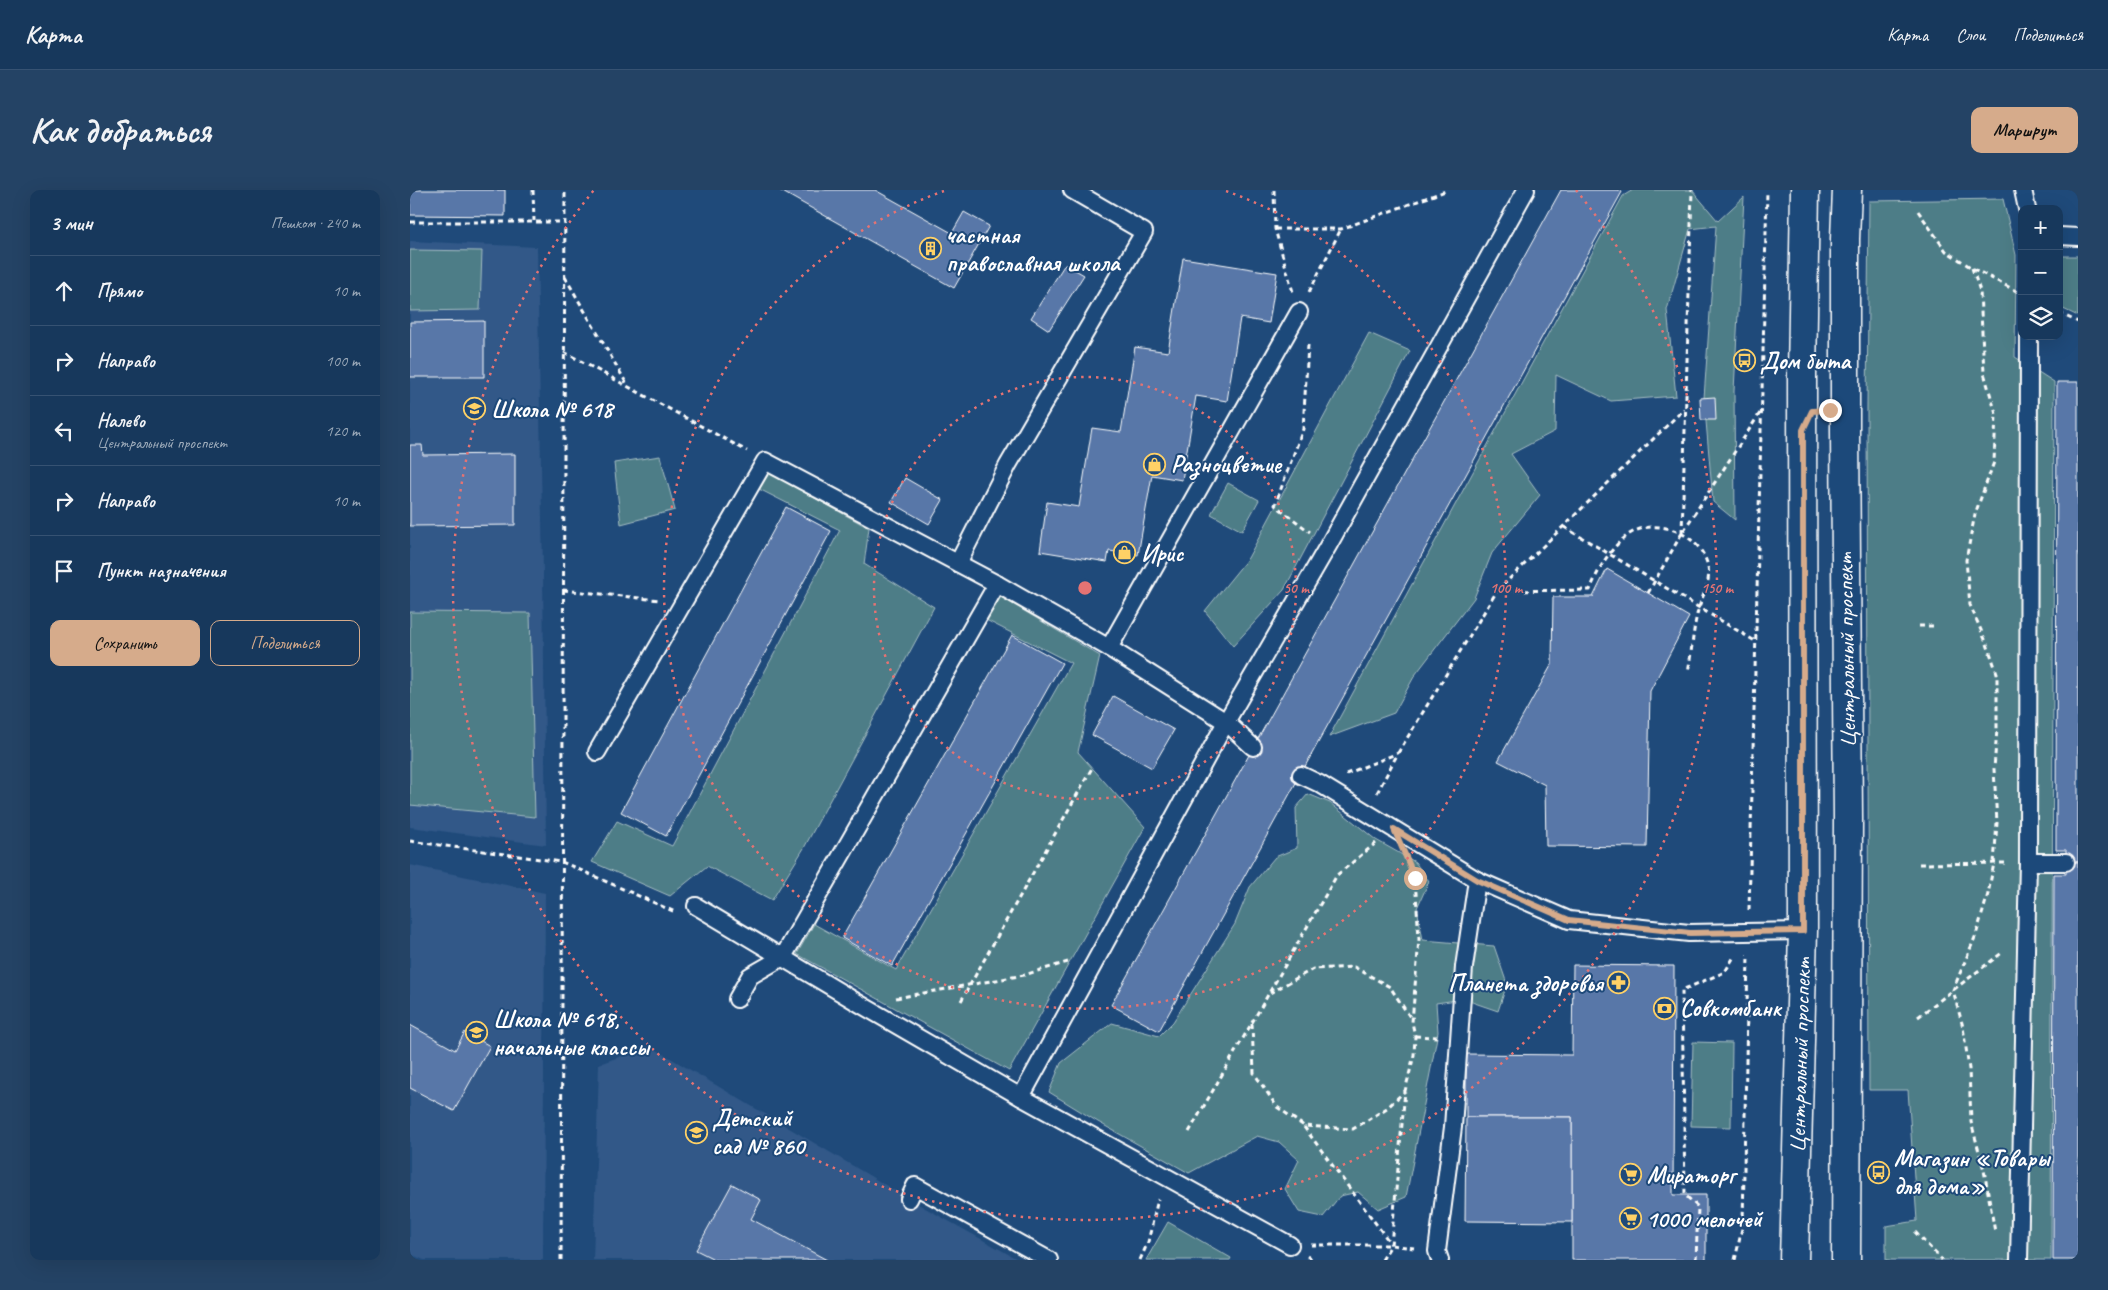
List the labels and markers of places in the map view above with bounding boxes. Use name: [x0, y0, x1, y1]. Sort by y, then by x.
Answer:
place label: частная православная школа: [946, 220, 1122, 278]
building icon: частная православная школа: [918, 237, 942, 261]
place label: Дом быта: [1760, 346, 1853, 376]
bus stop icon: Дом быта: [1732, 349, 1756, 373]
place label: Школа № 618: [491, 394, 616, 424]
school or university icon: Школа № 618: [463, 397, 487, 421]
place label: Разноцветие: [1171, 449, 1283, 480]
shop icon: Разноцветие: [1143, 452, 1167, 476]
place label: Ирис: [1141, 538, 1185, 568]
shop icon: Ирис: [1113, 541, 1137, 565]
centre of rings: [1076, 579, 1094, 597]
place label: Планета здоровья: [1448, 968, 1605, 999]
pharmacy icon: Планета здоровья: [1607, 971, 1631, 995]
place label: Совкомбанк: [1680, 993, 1783, 1023]
bank icon: Совкомбанк: [1652, 996, 1676, 1020]
place label: Школа № 618, начальные классы: [493, 1004, 651, 1062]
school or university icon: Школа № 618, начальные классы: [465, 1021, 489, 1045]
place label: Детский сад № 860: [712, 1103, 807, 1161]
school or university icon: Детский сад № 860: [684, 1120, 708, 1144]
place label: Магазин «Товары для дома»: [1894, 1143, 2051, 1201]
place label: Мираторг: [1647, 1160, 1739, 1190]
bus stop icon: Магазин «Товары для дома»: [1866, 1160, 1890, 1184]
supermarket icon: Мираторг: [1619, 1163, 1643, 1187]
place label: 1000 мелочей: [1646, 1204, 1764, 1234]
supermarket icon: 1000 мелочей: [1618, 1207, 1642, 1231]

